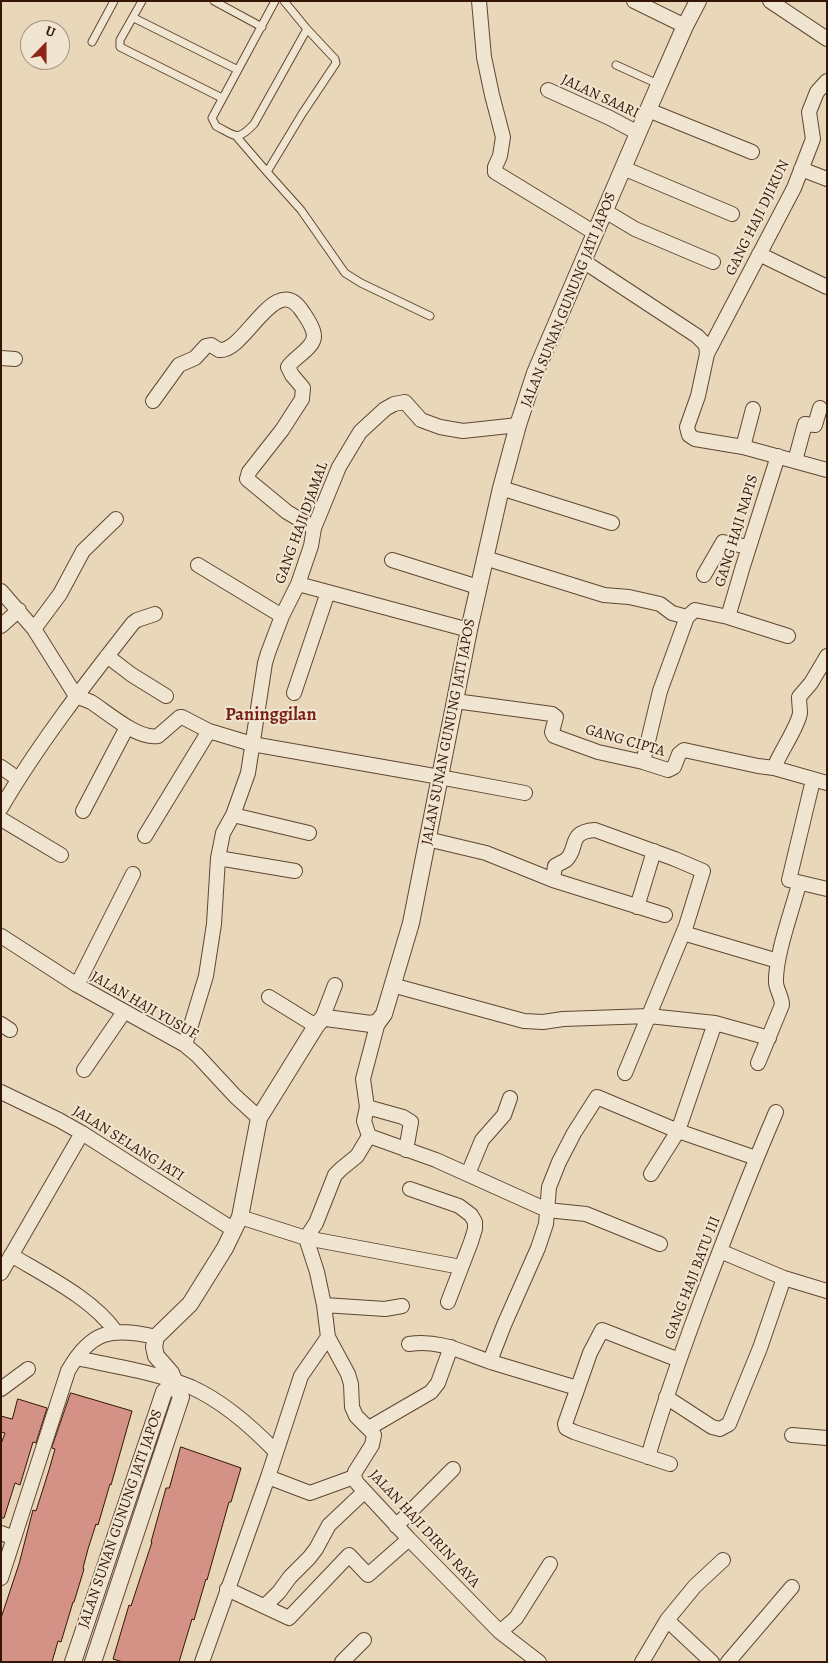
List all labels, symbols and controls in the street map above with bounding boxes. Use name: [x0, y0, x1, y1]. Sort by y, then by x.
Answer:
north arrow: [20, 20, 70, 70]
text: U: [43, 21, 58, 42]
street label: JALAN SAARI: [558, 71, 642, 123]
street label: GANG HAJI DJIKUN: [722, 157, 794, 279]
street label: JALAN SUNAN GUNUNG JATI JAPOS: [518, 190, 620, 410]
street label: GANG HAJI DJAMAL: [272, 460, 332, 586]
street label: GANG HAJI NAPIS: [711, 473, 763, 589]
street label: JALAN SUNAN GUNUNG JATI JAPOS: [418, 617, 480, 847]
district label: Paninggilan: [225, 705, 317, 727]
street label: GANG CIPTA: [583, 721, 667, 761]
street label: JALAN HAJI YUSUF: [87, 968, 201, 1044]
street label: JALAN SELANG JATI: [69, 1102, 187, 1186]
street label: GANG HAJI BATU III: [661, 1214, 725, 1342]
street label: JALAN SUNAN GUNUNG JATI JAPOS: [75, 1407, 167, 1631]
street label: JALAN HAJI DIRIN RAYA: [365, 1466, 483, 1592]

